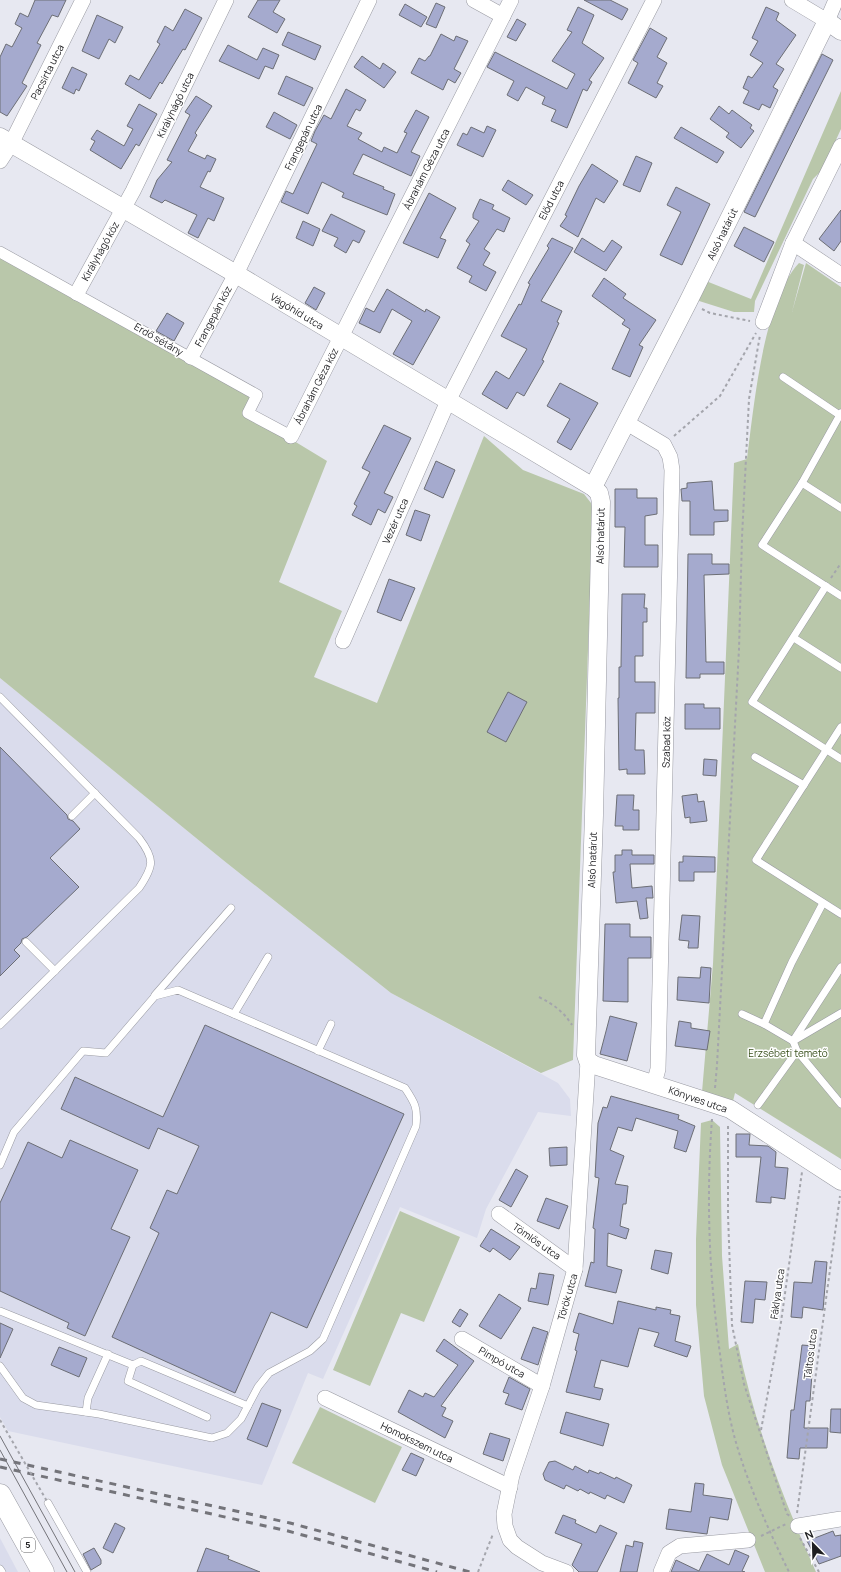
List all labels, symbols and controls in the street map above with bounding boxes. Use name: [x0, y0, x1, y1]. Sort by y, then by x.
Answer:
street label: Pacsirta utca: [27, 42, 67, 102]
street label: Királyhágó utca: [153, 70, 197, 140]
street label: Frangepán utca: [281, 102, 325, 172]
street label: Ábrahám Géza utca: [399, 126, 453, 212]
street label: Előd utca: [535, 178, 567, 222]
street label: Alsó határút: [703, 206, 741, 262]
street label: Királyhágó köz: [78, 219, 122, 283]
street label: Frangepán köz: [191, 283, 235, 349]
street label: Vágóhíd utca: [268, 290, 326, 332]
street label: Erdő sétány: [132, 319, 187, 359]
street label: Ábrahám Géza köz: [291, 345, 341, 427]
street label: Vezér utca: [379, 496, 411, 546]
street label: Alsó határút: [593, 508, 607, 564]
street label: Szabad köz: [659, 716, 673, 768]
street label: Alsó határút: [584, 832, 600, 888]
park label: Erzsébeti temető: [748, 1046, 828, 1060]
street label: Könyves utca: [667, 1082, 729, 1116]
street label: Tömlős utca: [510, 1219, 564, 1263]
street label: Fáklya utca: [767, 1268, 787, 1320]
street label: Török utca: [554, 1272, 580, 1322]
street label: Táltos utca: [800, 1328, 820, 1380]
street label: Pimpó utca: [476, 1343, 528, 1381]
street label: Homokszem utca: [378, 1418, 456, 1466]
north arrow: [793, 1524, 833, 1564]
text: N: [802, 1526, 816, 1543]
road number: 5: [21, 1538, 35, 1552]

